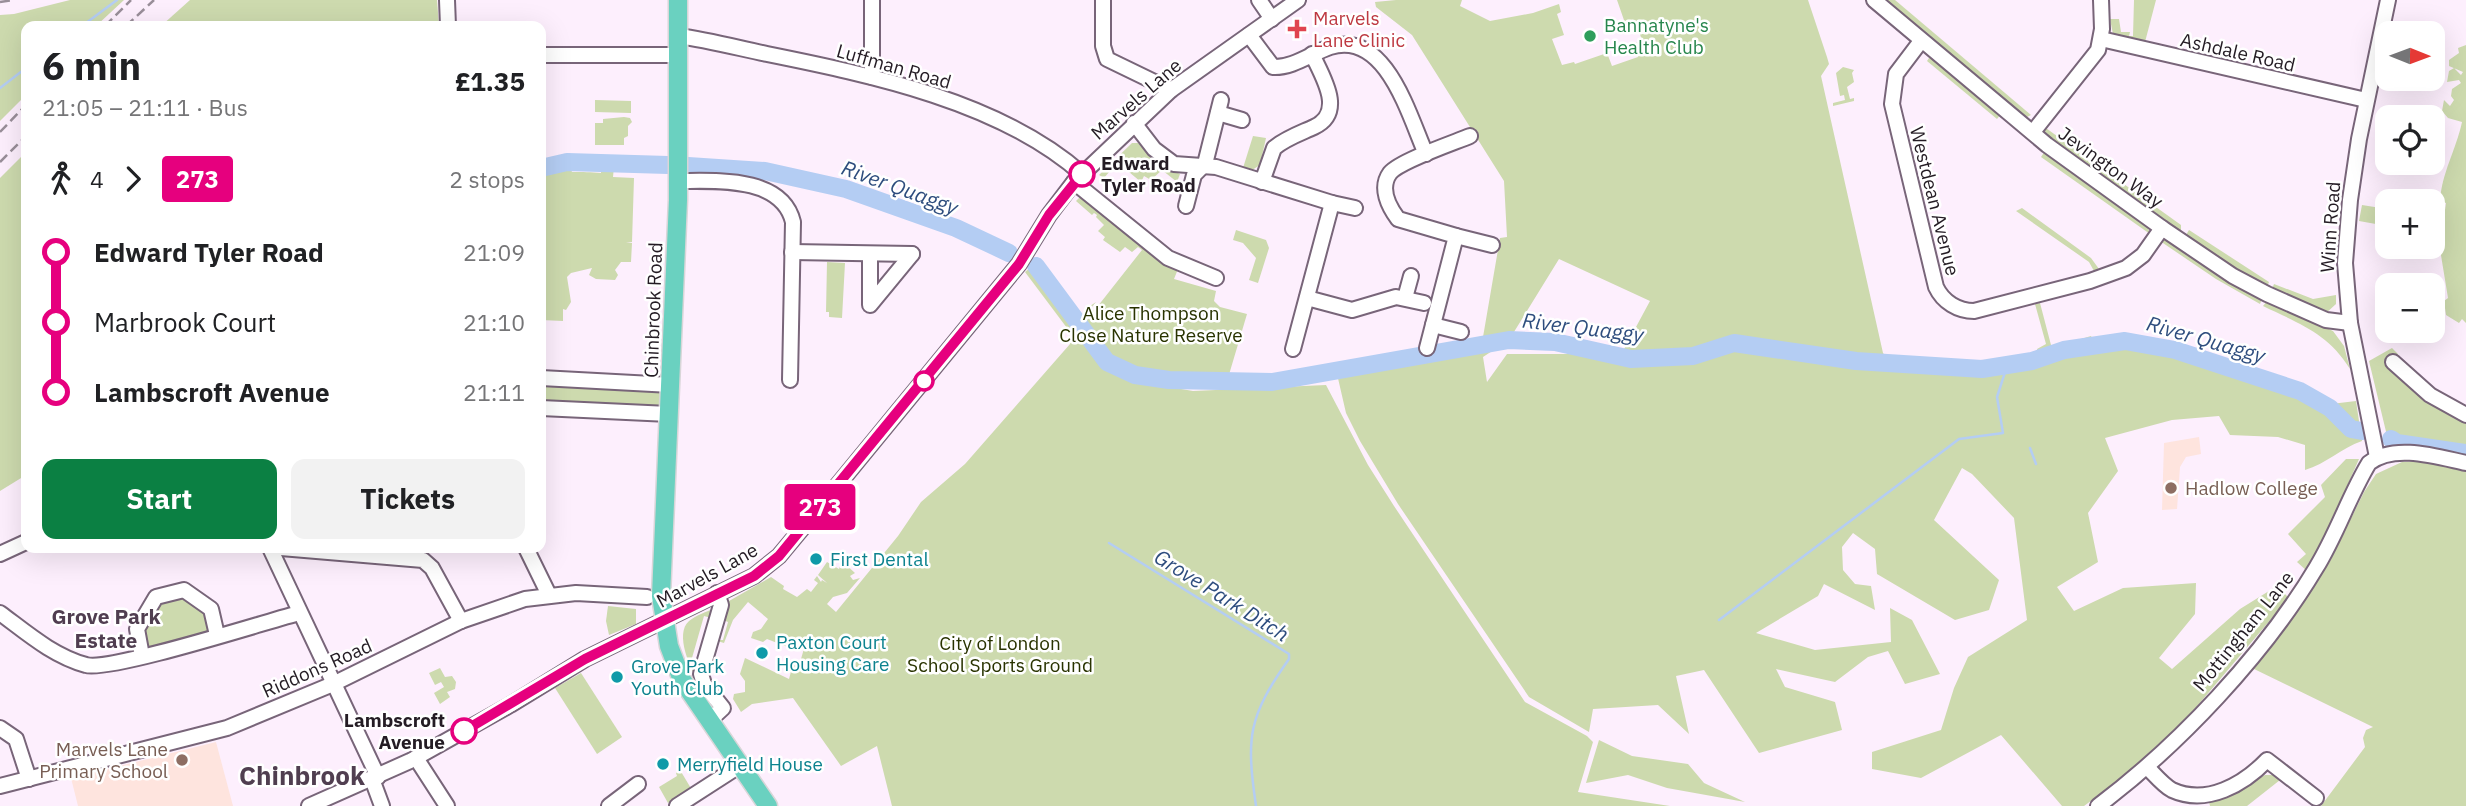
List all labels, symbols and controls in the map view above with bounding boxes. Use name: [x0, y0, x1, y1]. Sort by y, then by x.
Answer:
place label: Marvels Lane Clinic: [1313, 6, 1406, 52]
place label: Bannatyne's Health Club: [1604, 13, 1709, 59]
marker: Marvels Lane Clinic: [1287, 19, 1307, 39]
north arrow: [2375, 21, 2445, 91]
map controls: [2375, 21, 2445, 343]
street label: Ashdale Road: [2178, 27, 2298, 77]
marker: Bannatyne's Health Club: [1582, 28, 1598, 44]
street label: Luffman Road: [834, 38, 954, 94]
text: 6 min: [42, 41, 141, 90]
street label: Marvels Lane: [1086, 53, 1186, 145]
text: £1.35: [455, 64, 525, 98]
text: 21:05 – 21:11 · Bus: [42, 92, 248, 122]
button: locate: [2375, 105, 2445, 175]
street label: Jevington Way: [2054, 121, 2168, 213]
street label: Westdean Avenue: [1905, 124, 1965, 278]
place label: Edward Tyler Road: [1101, 151, 1196, 197]
water label: River Quaggy: [838, 153, 963, 221]
icon: walk: [42, 160, 80, 198]
icon: forward: [114, 160, 152, 198]
marker: Edward Tyler Road: [1069, 161, 1095, 187]
text: 273: [176, 163, 219, 195]
text: 4: [90, 164, 104, 194]
text: 2 stops: [449, 164, 525, 194]
street label: Winn Road: [2315, 181, 2345, 273]
button: +: [2375, 189, 2445, 259]
text: Edward Tyler Road: [94, 235, 324, 269]
text: 21:09: [463, 237, 525, 267]
street label: Chinbrook Road: [639, 242, 667, 378]
button: −: [2375, 273, 2445, 343]
park label: Alice Thompson Close Nature Reserve: [1059, 301, 1243, 347]
text: Marbrook Court: [94, 305, 276, 339]
water label: River Quaggy: [1521, 306, 1646, 348]
text: 21:10: [463, 307, 525, 337]
water label: River Quaggy: [2143, 309, 2269, 370]
unlabelled marker: [914, 371, 934, 391]
text: Lambscroft Avenue: [94, 375, 330, 409]
text: 21:11: [463, 377, 525, 407]
button: Start: [42, 459, 277, 539]
button: Tickets: [291, 459, 525, 539]
place label: Hadlow College: [2185, 476, 2318, 500]
marker: Hadlow College: [2163, 480, 2179, 496]
line badge: 273: [780, 484, 860, 530]
text: 273: [798, 491, 842, 523]
street label: Marvels Lane: [652, 537, 762, 613]
water label: Grove Park Ditch: [1149, 542, 1295, 648]
place label: First Dental: [830, 547, 929, 571]
marker: First Dental: [808, 551, 824, 567]
street label: Mottingham Lane: [2187, 566, 2299, 696]
district label: Grove Park Estate: [51, 602, 161, 654]
place label: Paxton Court Housing Care: [776, 630, 889, 676]
park label: City of London School Sports Ground: [907, 631, 1093, 677]
street label: Riddons Road: [258, 633, 376, 703]
marker: Paxton Court Housing Care: [754, 645, 770, 661]
place label: Grove Park Youth Club: [631, 654, 724, 700]
marker: Grove Park Youth Club: [609, 669, 625, 685]
place label: Lambscroft Avenue: [344, 708, 445, 754]
marker: Lambscroft Avenue: [451, 718, 477, 744]
place label: Marvels Lane Primary School: [39, 737, 168, 783]
marker: Marvels Lane Primary School: [174, 752, 190, 768]
place label: Merryfield House: [677, 752, 823, 776]
marker: Merryfield House: [655, 756, 671, 772]
district label: Chinbrook: [239, 758, 365, 792]

